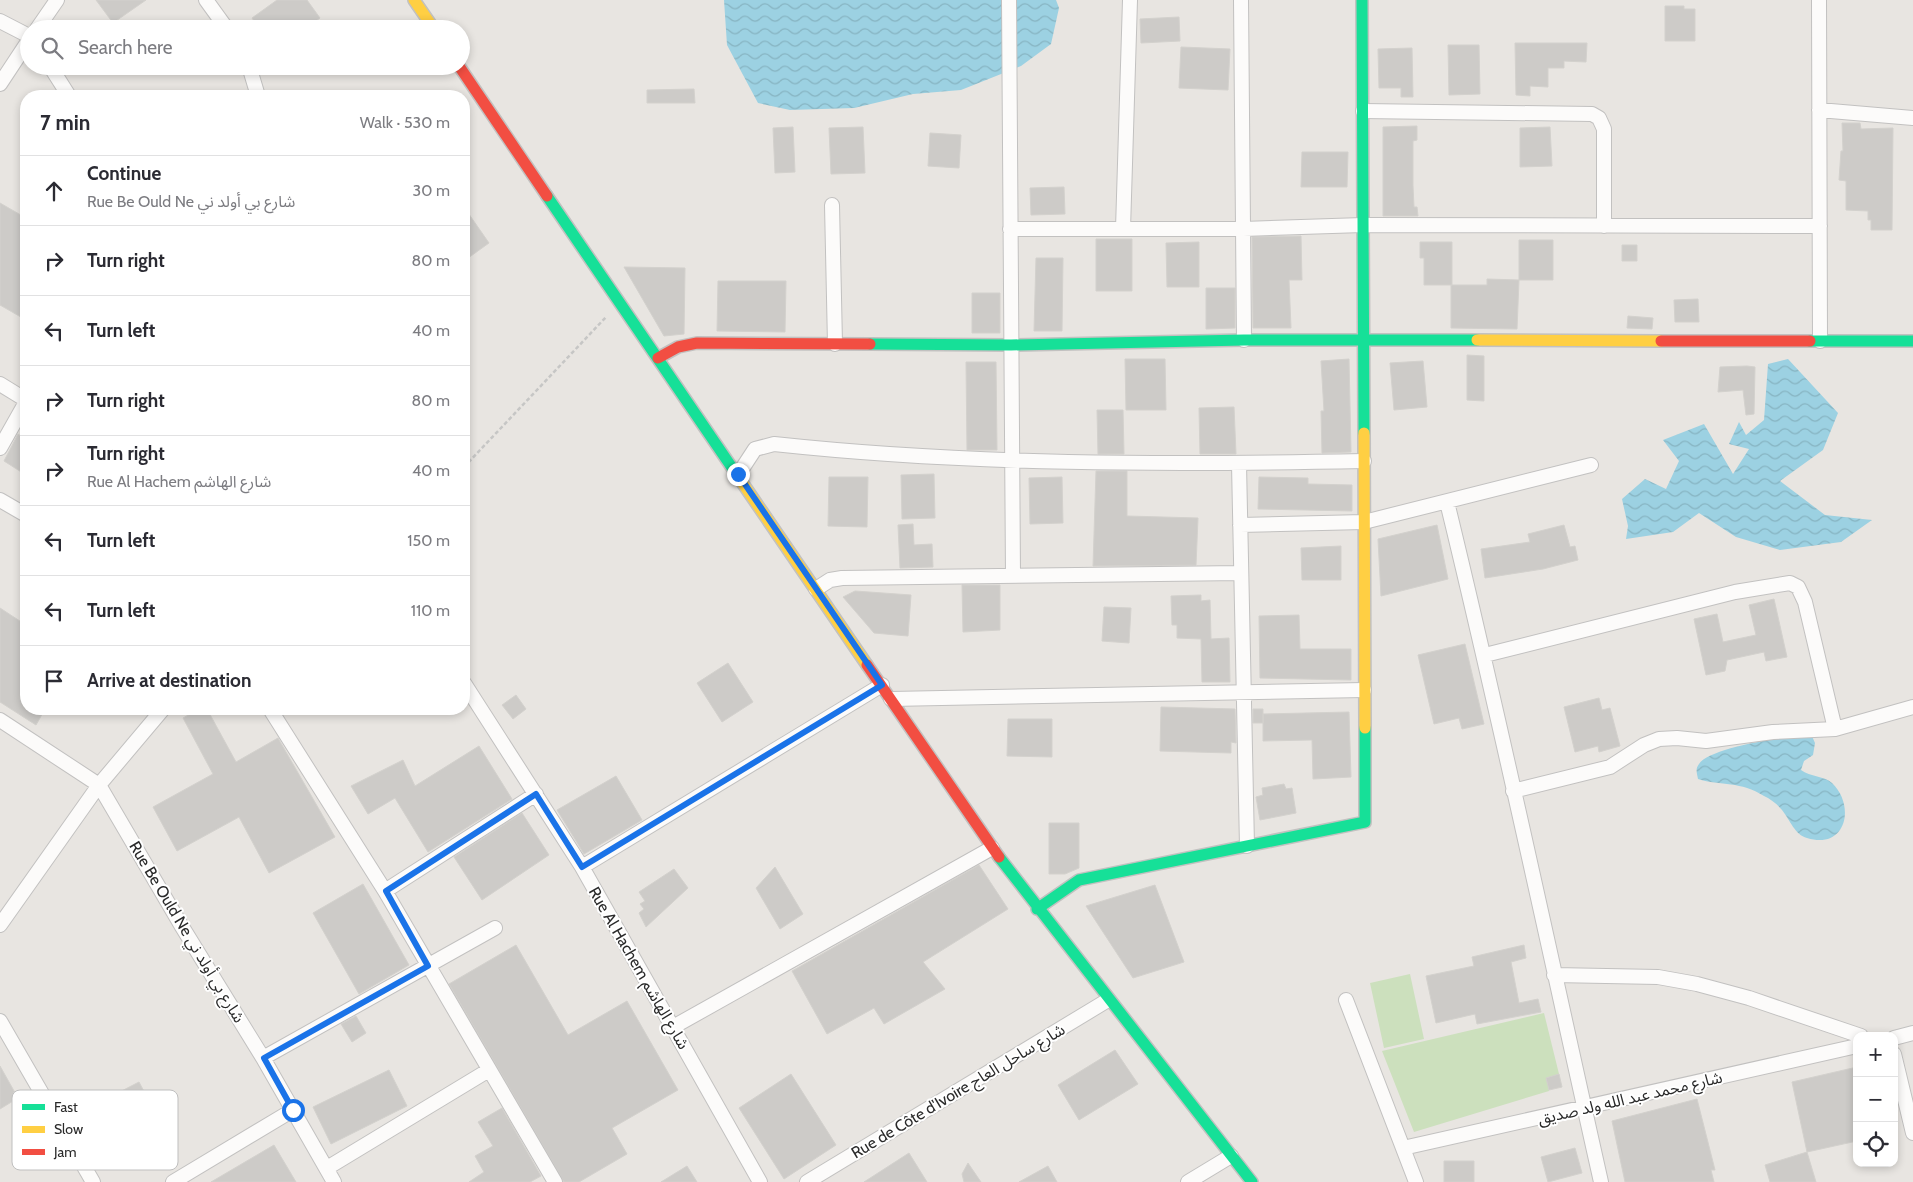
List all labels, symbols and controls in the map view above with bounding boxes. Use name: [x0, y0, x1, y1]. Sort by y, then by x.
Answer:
search box: [20, 20, 470, 75]
icon: search: [38, 34, 66, 62]
text: Search here: [78, 36, 172, 59]
text: 7 min: [40, 110, 90, 135]
text: Walk · 530 m: [360, 113, 450, 132]
text: Continue: [87, 162, 161, 185]
icon: ahead: [40, 177, 68, 205]
text: 30 m: [413, 181, 450, 200]
text: Rue Be Ould Ne شارع بي أولد ني: [87, 192, 295, 211]
icon: right: [40, 247, 68, 275]
text: Turn right: [87, 249, 165, 272]
text: 80 m: [412, 251, 450, 270]
icon: left: [40, 317, 68, 345]
text: Turn left: [87, 319, 155, 342]
text: 40 m: [412, 321, 450, 340]
icon: right: [40, 387, 68, 415]
text: Turn right: [87, 389, 165, 412]
text: 80 m: [412, 391, 450, 410]
text: Turn right: [87, 442, 165, 465]
icon: right: [40, 457, 68, 485]
text: 40 m: [412, 461, 450, 480]
route end: [727, 463, 750, 486]
text: Rue Al Hachem شارع الهاشم: [87, 472, 271, 491]
icon: left: [40, 527, 68, 555]
text: Turn left: [87, 529, 155, 552]
text: 150 m: [407, 531, 450, 550]
icon: left: [40, 597, 68, 625]
text: Turn left: [87, 599, 155, 622]
text: 110 m: [411, 601, 450, 620]
icon: arrive: [40, 667, 68, 695]
text: Arrive at destination: [87, 669, 251, 692]
street label: Rue Be Ould Ne شارع بي أولد ني: [123, 838, 249, 1028]
street label: Rue Al Hachem شارع الهاشم: [582, 883, 693, 1054]
street label: Rue de Côte d'Ivoire شارع ساحل العاج: [848, 1020, 1070, 1165]
map controls: [1853, 1032, 1898, 1167]
button: +: [1853, 1032, 1898, 1077]
street label: شارع محمد عبد الله ولد صديق: [1536, 1068, 1725, 1131]
button: −: [1853, 1077, 1898, 1122]
legend: [12, 1090, 178, 1170]
text: Fast: [54, 1098, 78, 1116]
route start: [282, 1099, 305, 1122]
text: Slow: [54, 1120, 83, 1138]
button: locate: [1853, 1122, 1898, 1167]
text: Jam: [53, 1143, 76, 1161]

